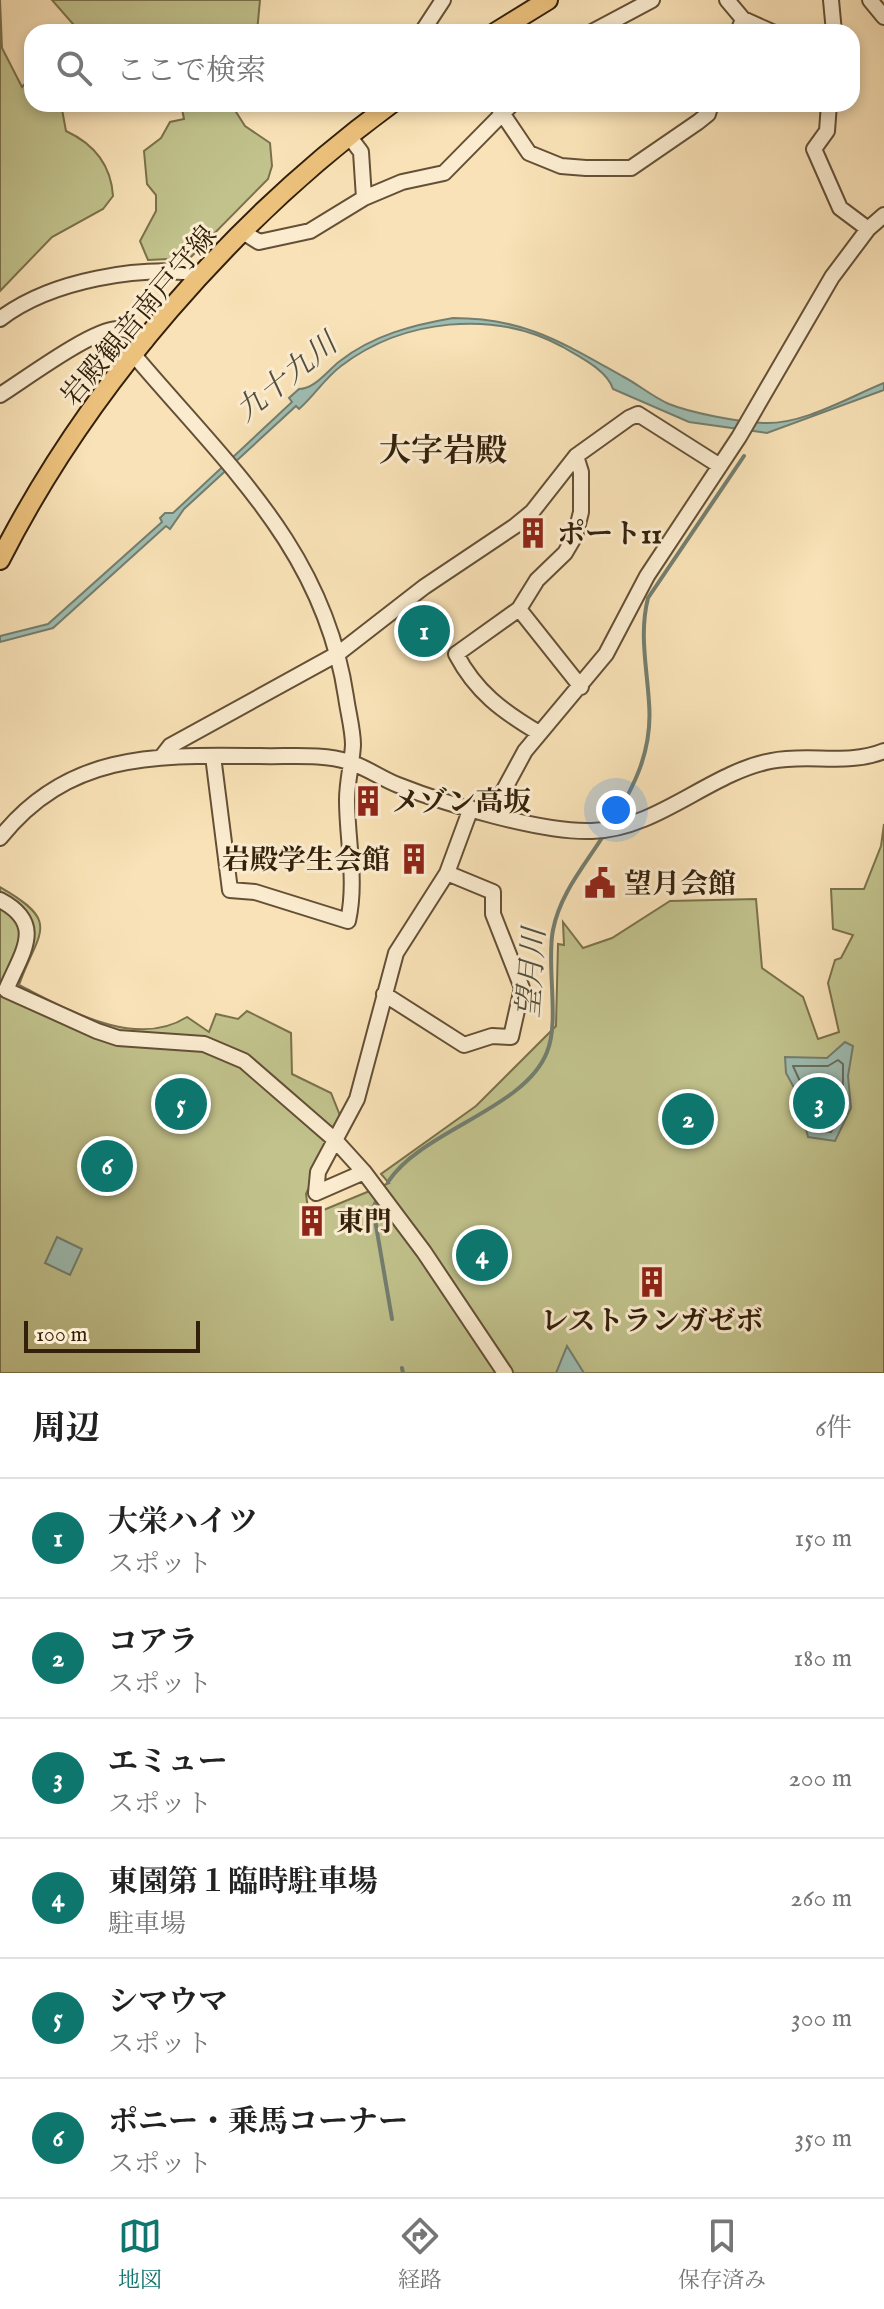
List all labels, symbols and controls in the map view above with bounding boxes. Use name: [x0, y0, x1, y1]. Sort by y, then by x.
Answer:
search box: [24, 24, 860, 112]
icon: search: [52, 46, 96, 90]
text: ここで検索: [116, 53, 266, 91]
street label: 岩殿観音南戸守線: [55, 220, 225, 414]
water label: 九十九川: [229, 324, 348, 431]
district label: 大字岩殿: [379, 432, 507, 473]
building icon: ポート11: [516, 516, 550, 550]
place label: ポート11: [557, 518, 662, 553]
pin: 1: [398, 601, 450, 661]
building icon: メゾン高坂: [351, 784, 385, 818]
place label: メゾン高坂: [392, 786, 531, 821]
your location: [596, 790, 636, 830]
building icon: 岩殿学生会館: [397, 842, 431, 876]
place label: 岩殿学生会館: [222, 844, 390, 879]
public building icon: 望月会館: [583, 866, 617, 900]
place label: 望月会館: [624, 868, 736, 903]
water label: 望月川: [511, 924, 555, 1019]
pin: 3: [793, 1073, 845, 1133]
pin: 5: [155, 1074, 207, 1134]
pin: 2: [662, 1089, 714, 1149]
pin: 6: [81, 1136, 133, 1196]
building icon: 東門: [295, 1204, 329, 1238]
place label: 東門: [336, 1206, 392, 1241]
pin: 4: [456, 1225, 508, 1285]
building icon: レストランガゼボ: [635, 1265, 669, 1299]
place label: レストランガゼボ: [540, 1305, 764, 1340]
scale bar: [24, 1317, 200, 1353]
text: 100 m: [36, 1321, 88, 1349]
text: 周辺: [32, 1408, 100, 1451]
text: 6件: [815, 1412, 852, 1445]
text: 大栄ハイツ: [108, 1504, 258, 1542]
text: 1: [53, 1522, 63, 1555]
text: 150 m: [794, 1522, 852, 1555]
text: スポット: [108, 1548, 212, 1581]
text: コアラ: [108, 1624, 198, 1662]
text: 2: [52, 1642, 64, 1675]
text: 180 m: [794, 1642, 852, 1675]
text: スポット: [108, 1668, 212, 1701]
text: エミュー: [108, 1744, 227, 1782]
text: 3: [53, 1762, 63, 1795]
text: 200 m: [788, 1762, 852, 1795]
text: スポット: [108, 1788, 212, 1821]
text: 東園第１臨時駐車場: [108, 1864, 378, 1902]
text: 4: [52, 1882, 64, 1915]
text: 260 m: [790, 1882, 852, 1915]
text: 駐車場: [108, 1908, 186, 1941]
text: シマウマ: [108, 1984, 228, 2022]
text: 5: [53, 2002, 63, 2035]
text: 300 m: [791, 2002, 852, 2035]
text: スポット: [108, 2028, 212, 2061]
text: ポニー・乗馬コーナー: [108, 2104, 408, 2142]
text: 6: [53, 2122, 63, 2155]
text: 350 m: [794, 2122, 852, 2155]
text: スポット: [108, 2148, 212, 2181]
tab: 地図: [118, 2214, 162, 2295]
tab: 経路: [398, 2214, 442, 2295]
tab: 保存済み: [678, 2214, 766, 2295]

